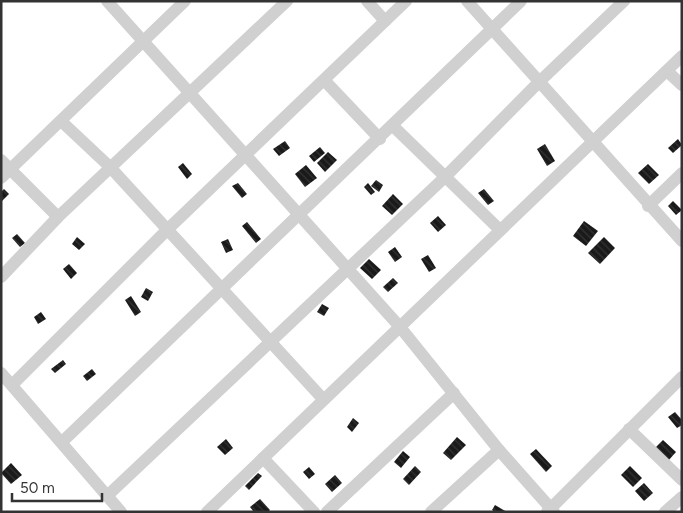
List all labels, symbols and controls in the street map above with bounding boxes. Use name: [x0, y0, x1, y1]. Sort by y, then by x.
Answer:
scale bar: [12, 470, 102, 502]
text: 50 m: [20, 479, 55, 497]

